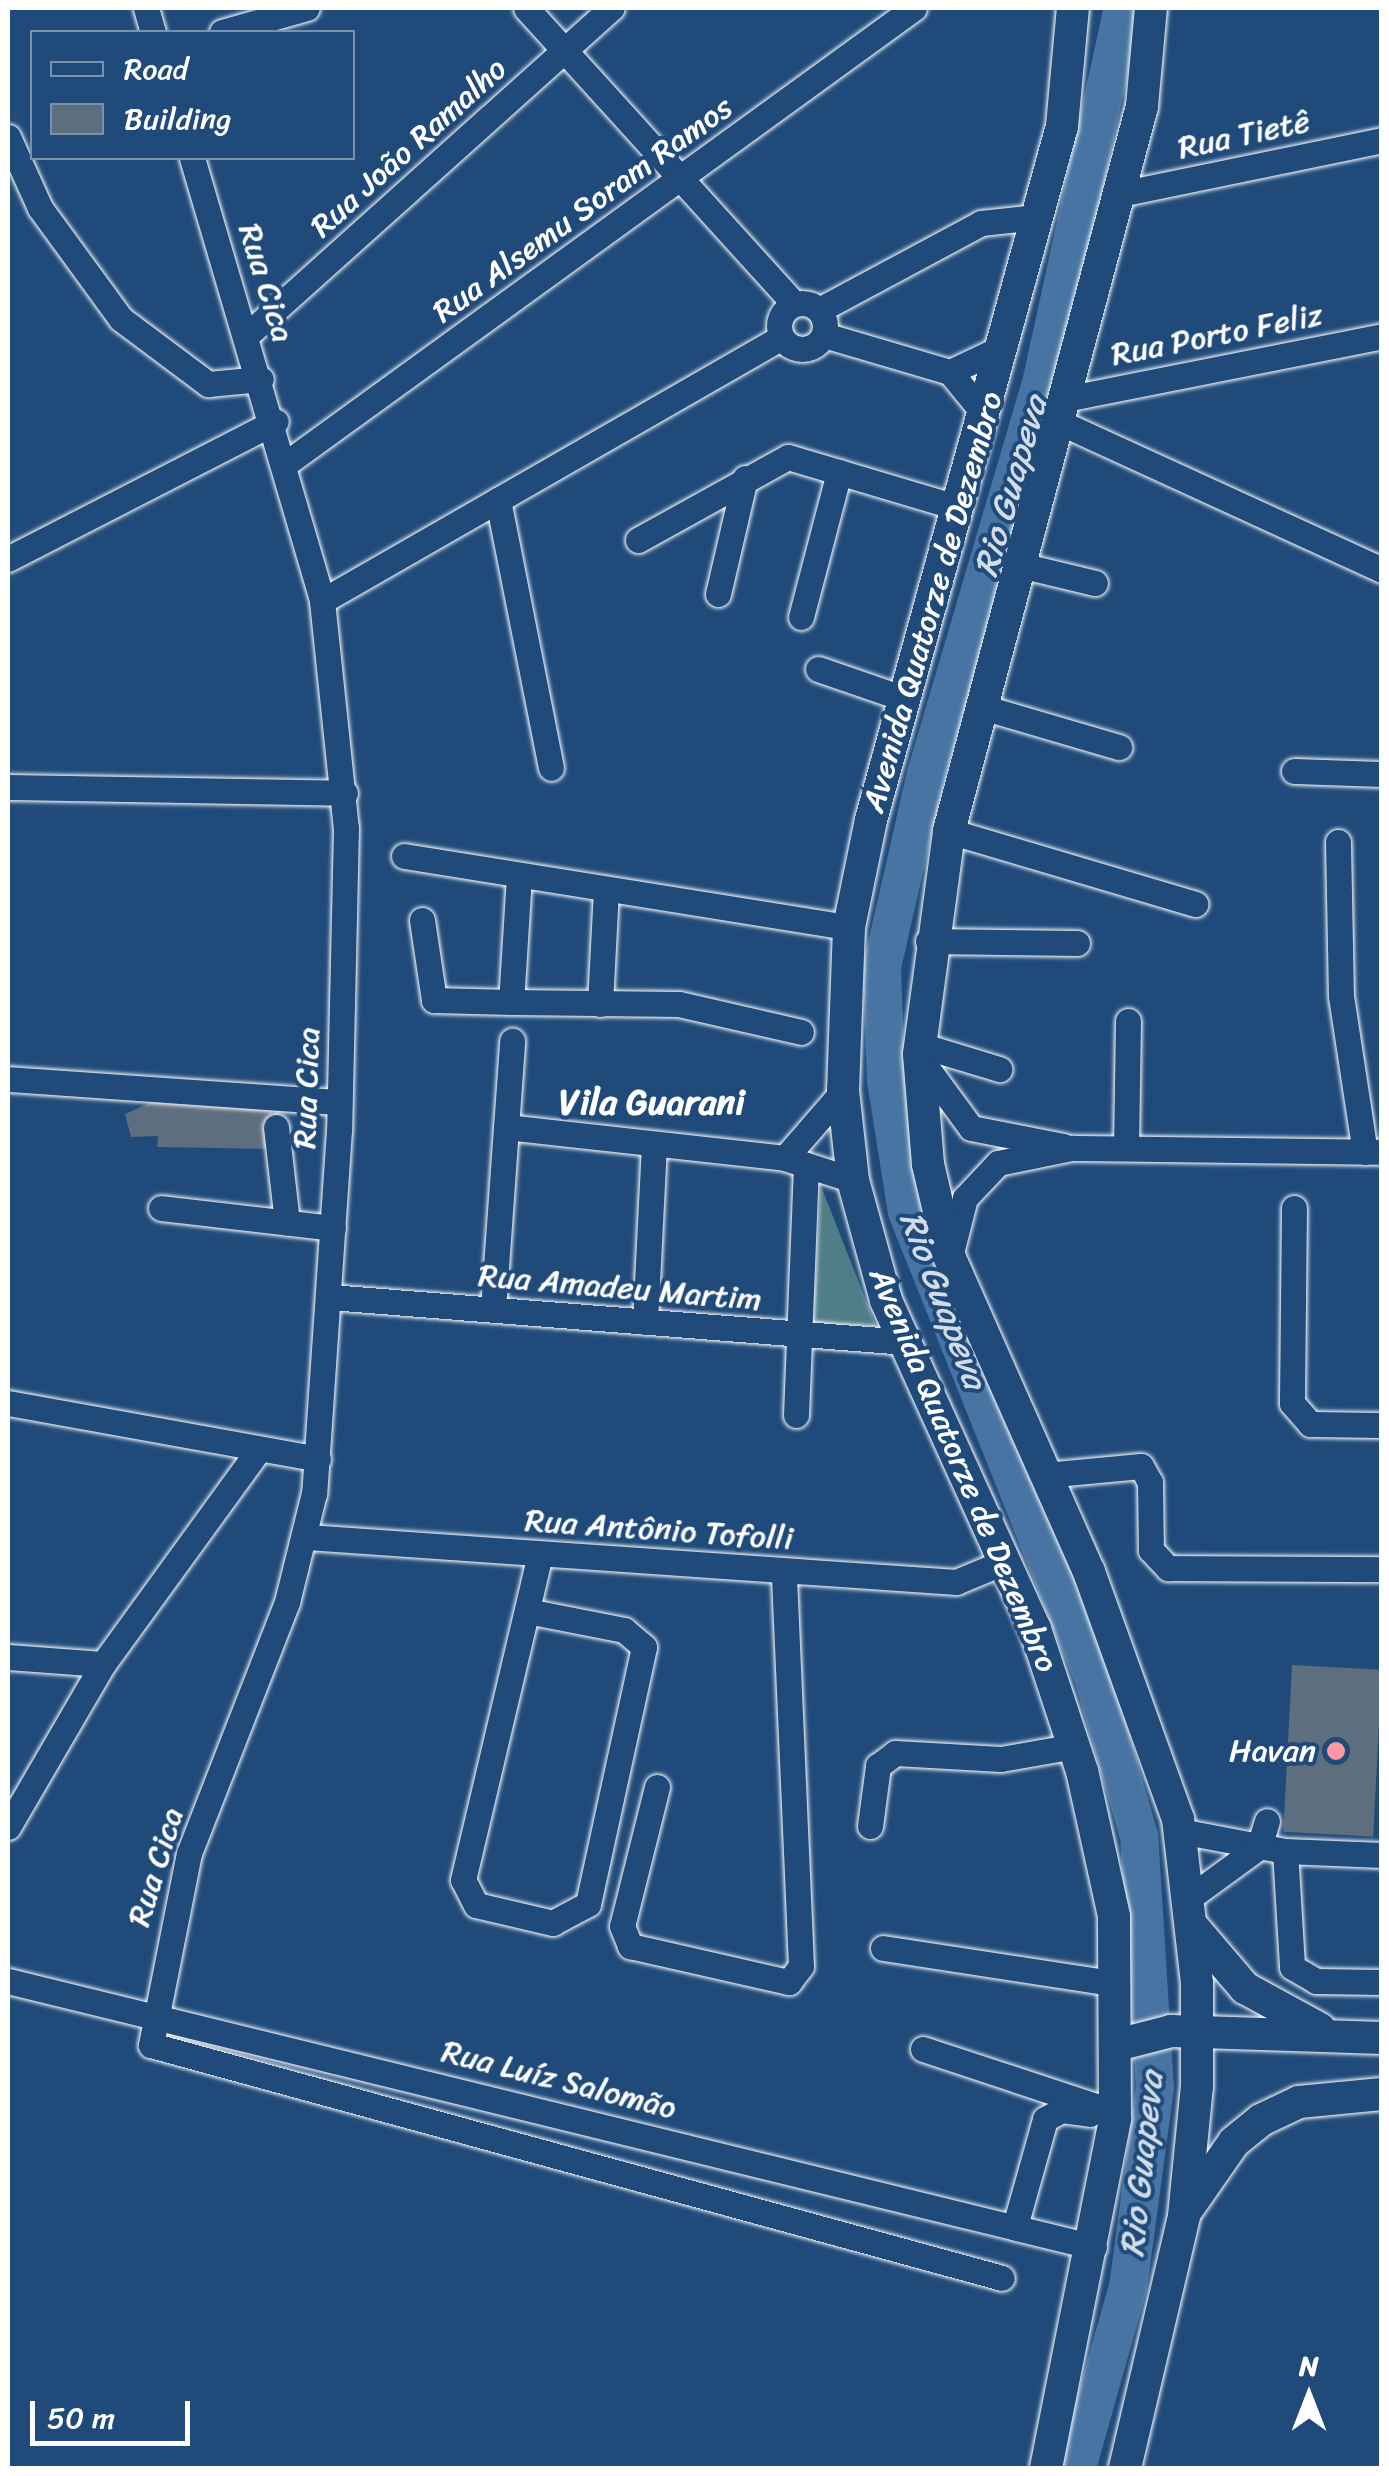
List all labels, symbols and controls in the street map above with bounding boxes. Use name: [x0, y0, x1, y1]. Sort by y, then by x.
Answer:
legend: [30, 30, 355, 160]
text: Road: [124, 42, 188, 96]
street label: Rua João Ramalho: [303, 50, 515, 246]
street label: Rua Alsemu Soram Ramos: [425, 88, 741, 332]
text: Building: [124, 92, 231, 146]
street label: Rua Tietê: [1174, 102, 1314, 168]
street label: Rua Cica: [230, 219, 302, 347]
street label: Rua Porto Feliz: [1108, 296, 1326, 374]
street label: Avenida Quatorze de Dezembro: [854, 387, 1012, 817]
water label: Rio Guapeva: [964, 391, 1056, 581]
street label: Rua Cica: [286, 1026, 328, 1150]
district label: Vila Guarani: [559, 1081, 745, 1123]
water label: Rio Guapeva: [891, 1206, 997, 1394]
street label: Rua Amadeu Martim: [477, 1256, 763, 1320]
street label: Avenida Quatorze de Dezembro: [860, 1262, 1066, 1678]
street label: Rua Antônio Tofolli: [524, 1501, 794, 1559]
place label: Havan: [1229, 1732, 1316, 1770]
marker: Havan: [1325, 1740, 1347, 1762]
street label: Rua Cica: [120, 1803, 192, 1931]
street label: Rua Luíz Salomão: [436, 2032, 682, 2128]
water label: Rio Guapeva: [1110, 2070, 1172, 2258]
text: N: [1299, 2341, 1319, 2390]
north arrow: [1259, 2346, 1359, 2446]
scale bar: [35, 2381, 195, 2443]
text: 50 m: [47, 2391, 115, 2445]

